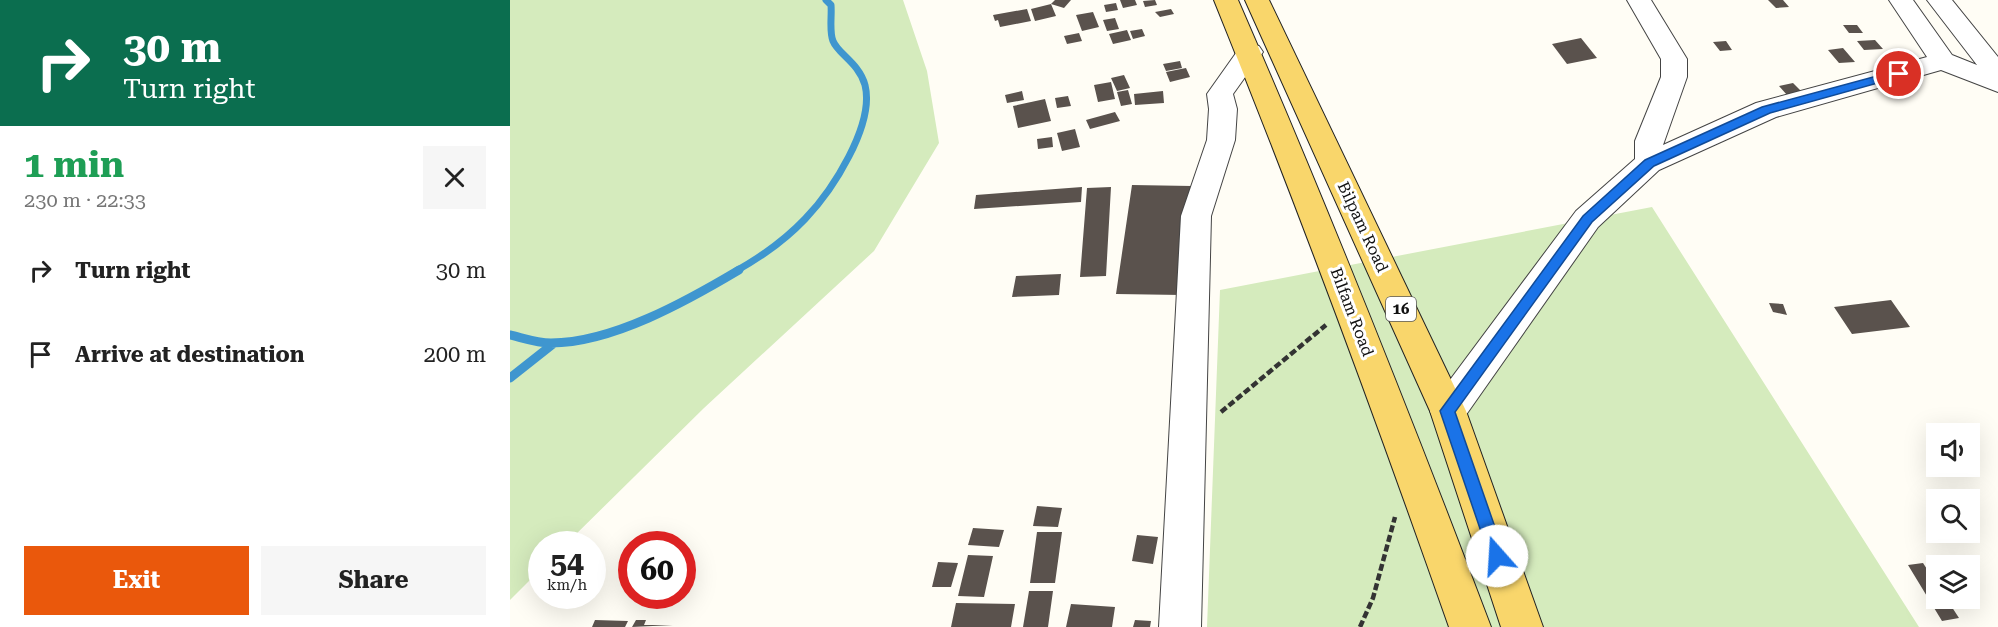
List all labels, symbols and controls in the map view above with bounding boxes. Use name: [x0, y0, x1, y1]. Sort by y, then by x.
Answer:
text: 30 m: [123, 23, 221, 72]
icon: right: [24, 24, 102, 102]
pin: [1873, 48, 1924, 99]
icon: arrive: [1882, 57, 1915, 90]
text: Turn right: [123, 73, 256, 105]
text: 1 min: [24, 144, 124, 186]
button: close: [423, 146, 486, 209]
street label: Bilpam Road: [1334, 179, 1392, 275]
text: 230 m · 22:33: [24, 188, 146, 212]
icon: right: [24, 254, 57, 287]
text: Turn right: [75, 258, 190, 283]
text: 30 m: [436, 258, 486, 283]
street label: Bilfam Road: [1326, 265, 1378, 359]
road number: 16: [1386, 297, 1416, 321]
icon: arrive: [24, 338, 57, 371]
text: Arrive at destination: [75, 342, 304, 367]
text: 200 m: [423, 342, 486, 367]
map controls: [1926, 423, 1980, 609]
button: sound: [1926, 423, 1980, 477]
button: search: [1926, 489, 1980, 543]
position arrow: [1465, 524, 1529, 588]
speed limit sign: 60: [618, 531, 696, 609]
text: 54: [550, 545, 584, 580]
button: Exit: [24, 546, 249, 615]
button: Share: [261, 546, 486, 615]
button: layers: [1926, 555, 1980, 609]
text: km/h: [547, 576, 587, 594]

